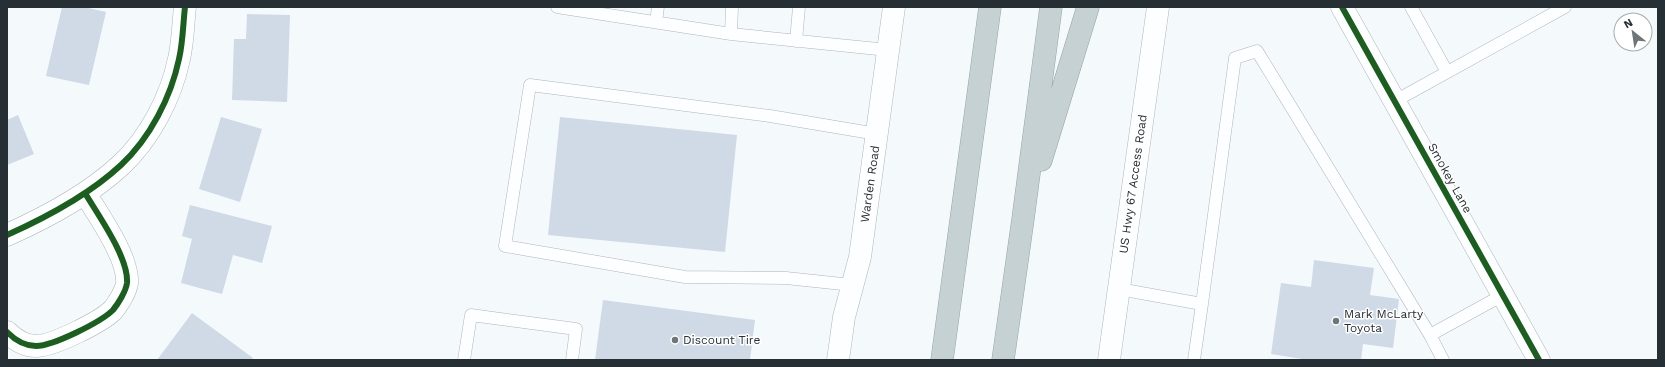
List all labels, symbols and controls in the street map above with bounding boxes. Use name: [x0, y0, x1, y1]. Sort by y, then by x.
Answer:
north arrow: [1613, 12, 1653, 52]
text: N: [1621, 16, 1635, 31]
street label: US Hwy 67 Access Road: [1116, 113, 1150, 255]
street label: Smokey Lane: [1425, 141, 1475, 215]
street label: Warden Road: [858, 144, 882, 224]
place label: Mark McLarty Toyota: [1344, 307, 1424, 335]
marker: Mark McLarty Toyota: [1331, 316, 1341, 326]
place label: Discount Tire: [683, 333, 761, 347]
marker: Discount Tire: [670, 335, 680, 345]

